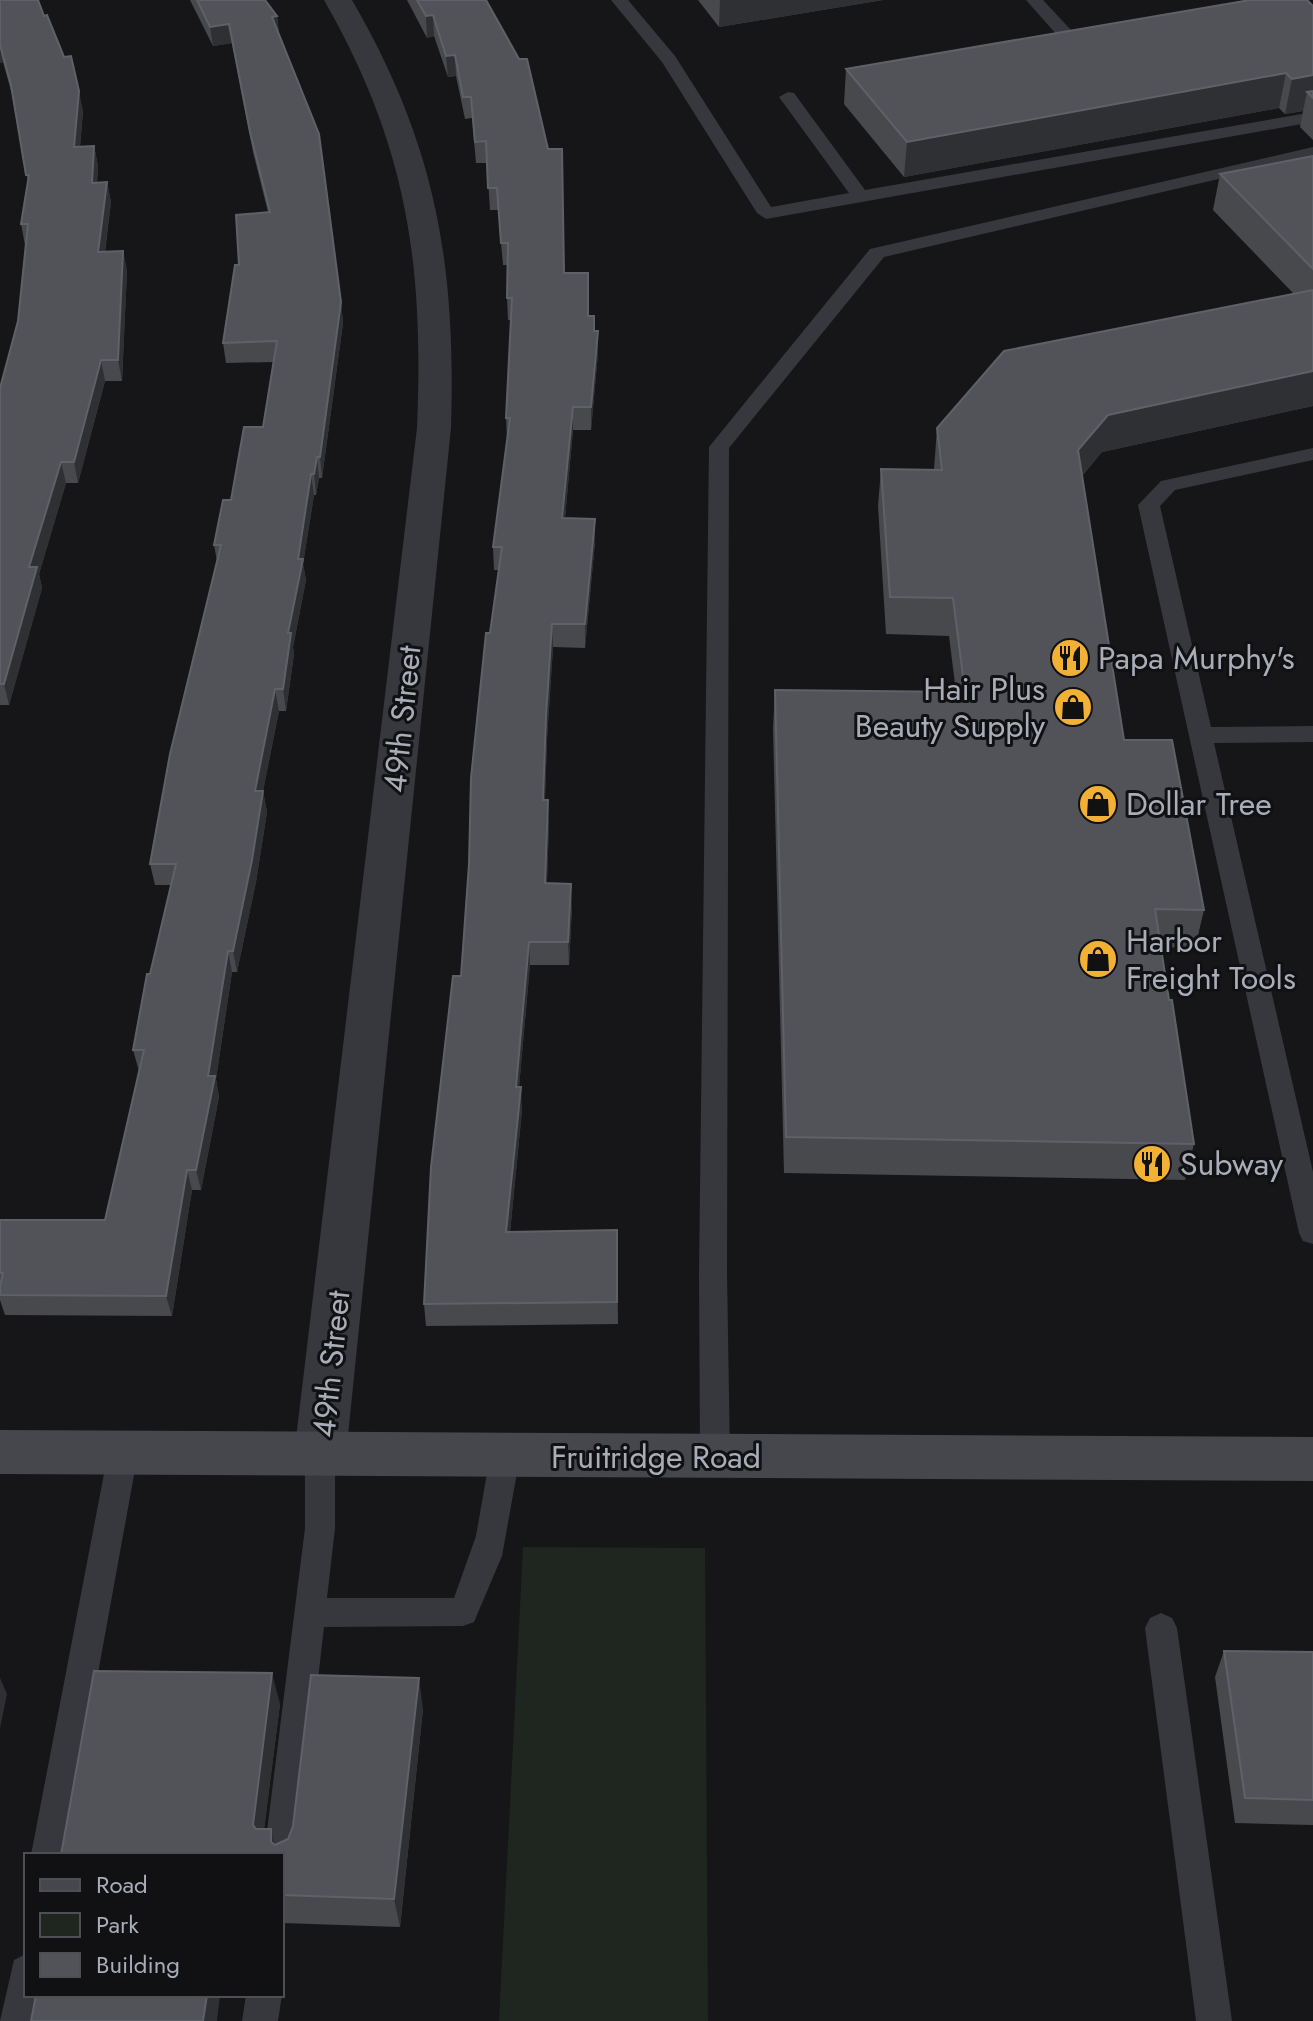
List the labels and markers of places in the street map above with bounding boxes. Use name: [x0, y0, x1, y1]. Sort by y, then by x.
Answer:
place label: Papa Murphy's: [1098, 635, 1295, 681]
restaurant icon: Papa Murphy's: [1049, 637, 1091, 679]
place label: Hair Plus Beauty Supply: [855, 666, 1046, 749]
shop icon: Hair Plus Beauty Supply: [1052, 686, 1094, 728]
place label: Dollar Tree: [1126, 781, 1272, 827]
shop icon: Dollar Tree: [1077, 783, 1119, 825]
place label: Harbor Freight Tools: [1126, 918, 1296, 1001]
shop icon: Harbor Freight Tools: [1077, 938, 1119, 980]
place label: Subway: [1180, 1141, 1284, 1187]
restaurant icon: Subway: [1131, 1143, 1173, 1185]

